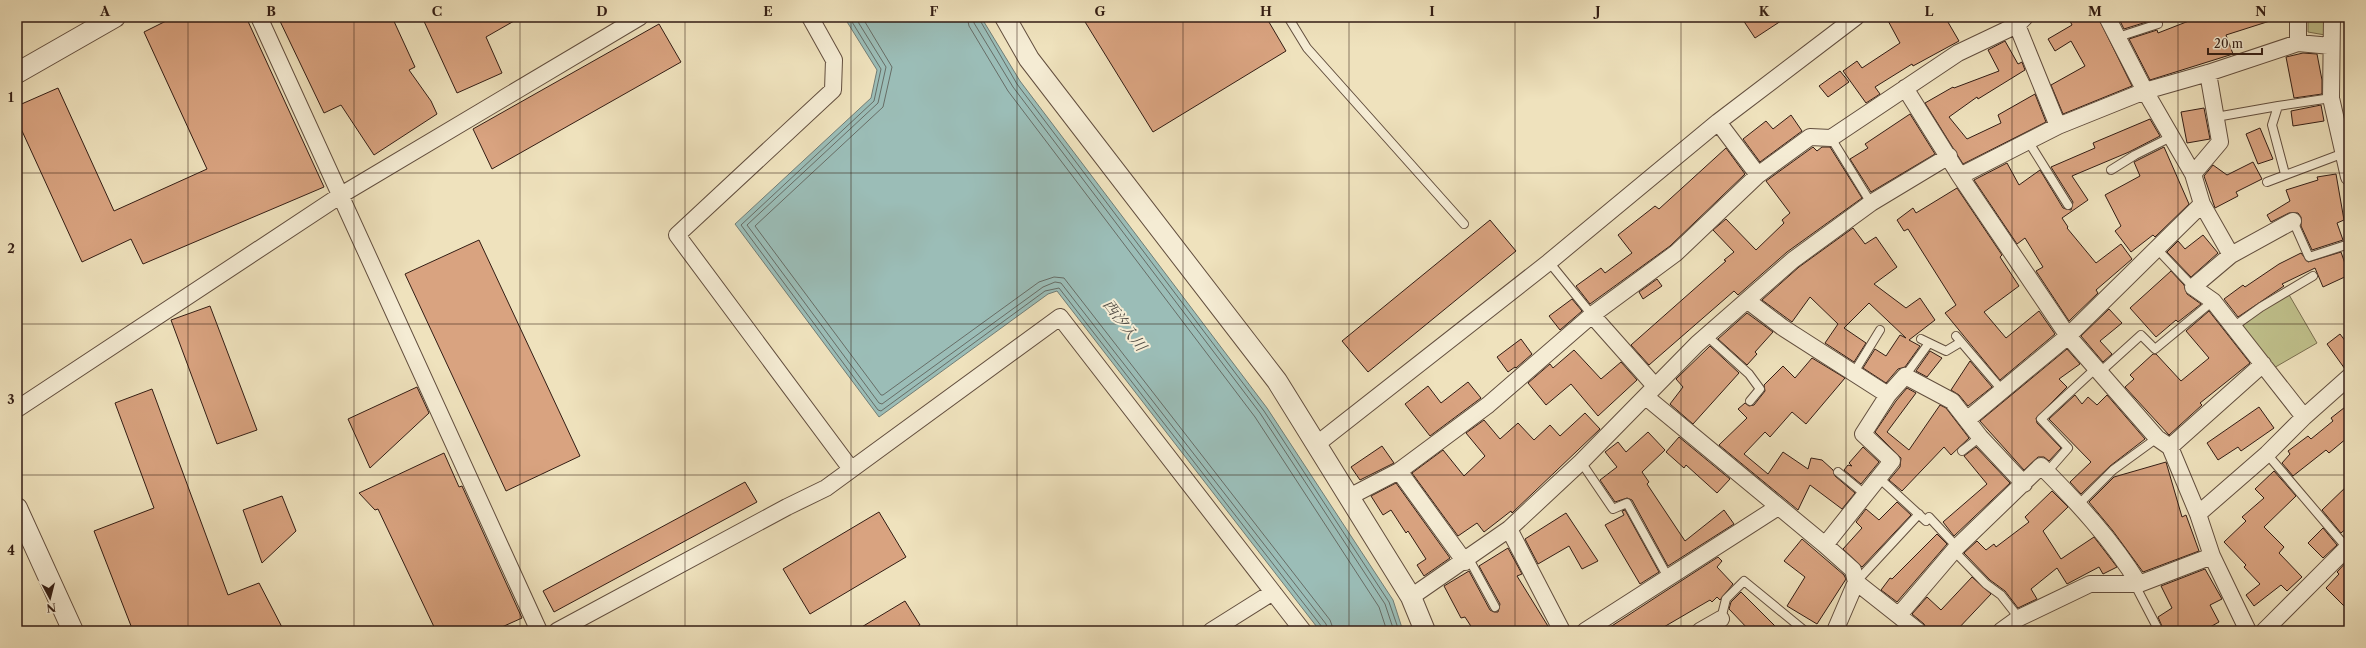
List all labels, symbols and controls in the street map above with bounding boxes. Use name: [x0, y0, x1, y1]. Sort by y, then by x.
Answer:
text: A: [99, 3, 111, 19]
text: B: [266, 3, 276, 19]
text: C: [432, 3, 442, 19]
text: D: [596, 3, 608, 19]
text: E: [763, 3, 773, 19]
text: F: [930, 3, 939, 19]
text: G: [1094, 3, 1106, 19]
text: H: [1260, 3, 1272, 19]
text: I: [1429, 3, 1435, 19]
text: J: [1593, 3, 1601, 19]
text: K: [1759, 3, 1770, 19]
text: L: [1925, 3, 1934, 19]
text: M: [2088, 3, 2102, 19]
text: N: [2255, 3, 2267, 19]
scale bar: [2208, 30, 2262, 56]
text: 20 m: [2214, 36, 2243, 51]
text: 1: [8, 89, 14, 105]
text: 2: [7, 240, 15, 256]
water label: 西汐入川: [1099, 295, 1152, 356]
text: 3: [7, 391, 15, 407]
text: 4: [7, 542, 15, 558]
north arrow: [30, 578, 70, 618]
text: N: [45, 600, 57, 616]

